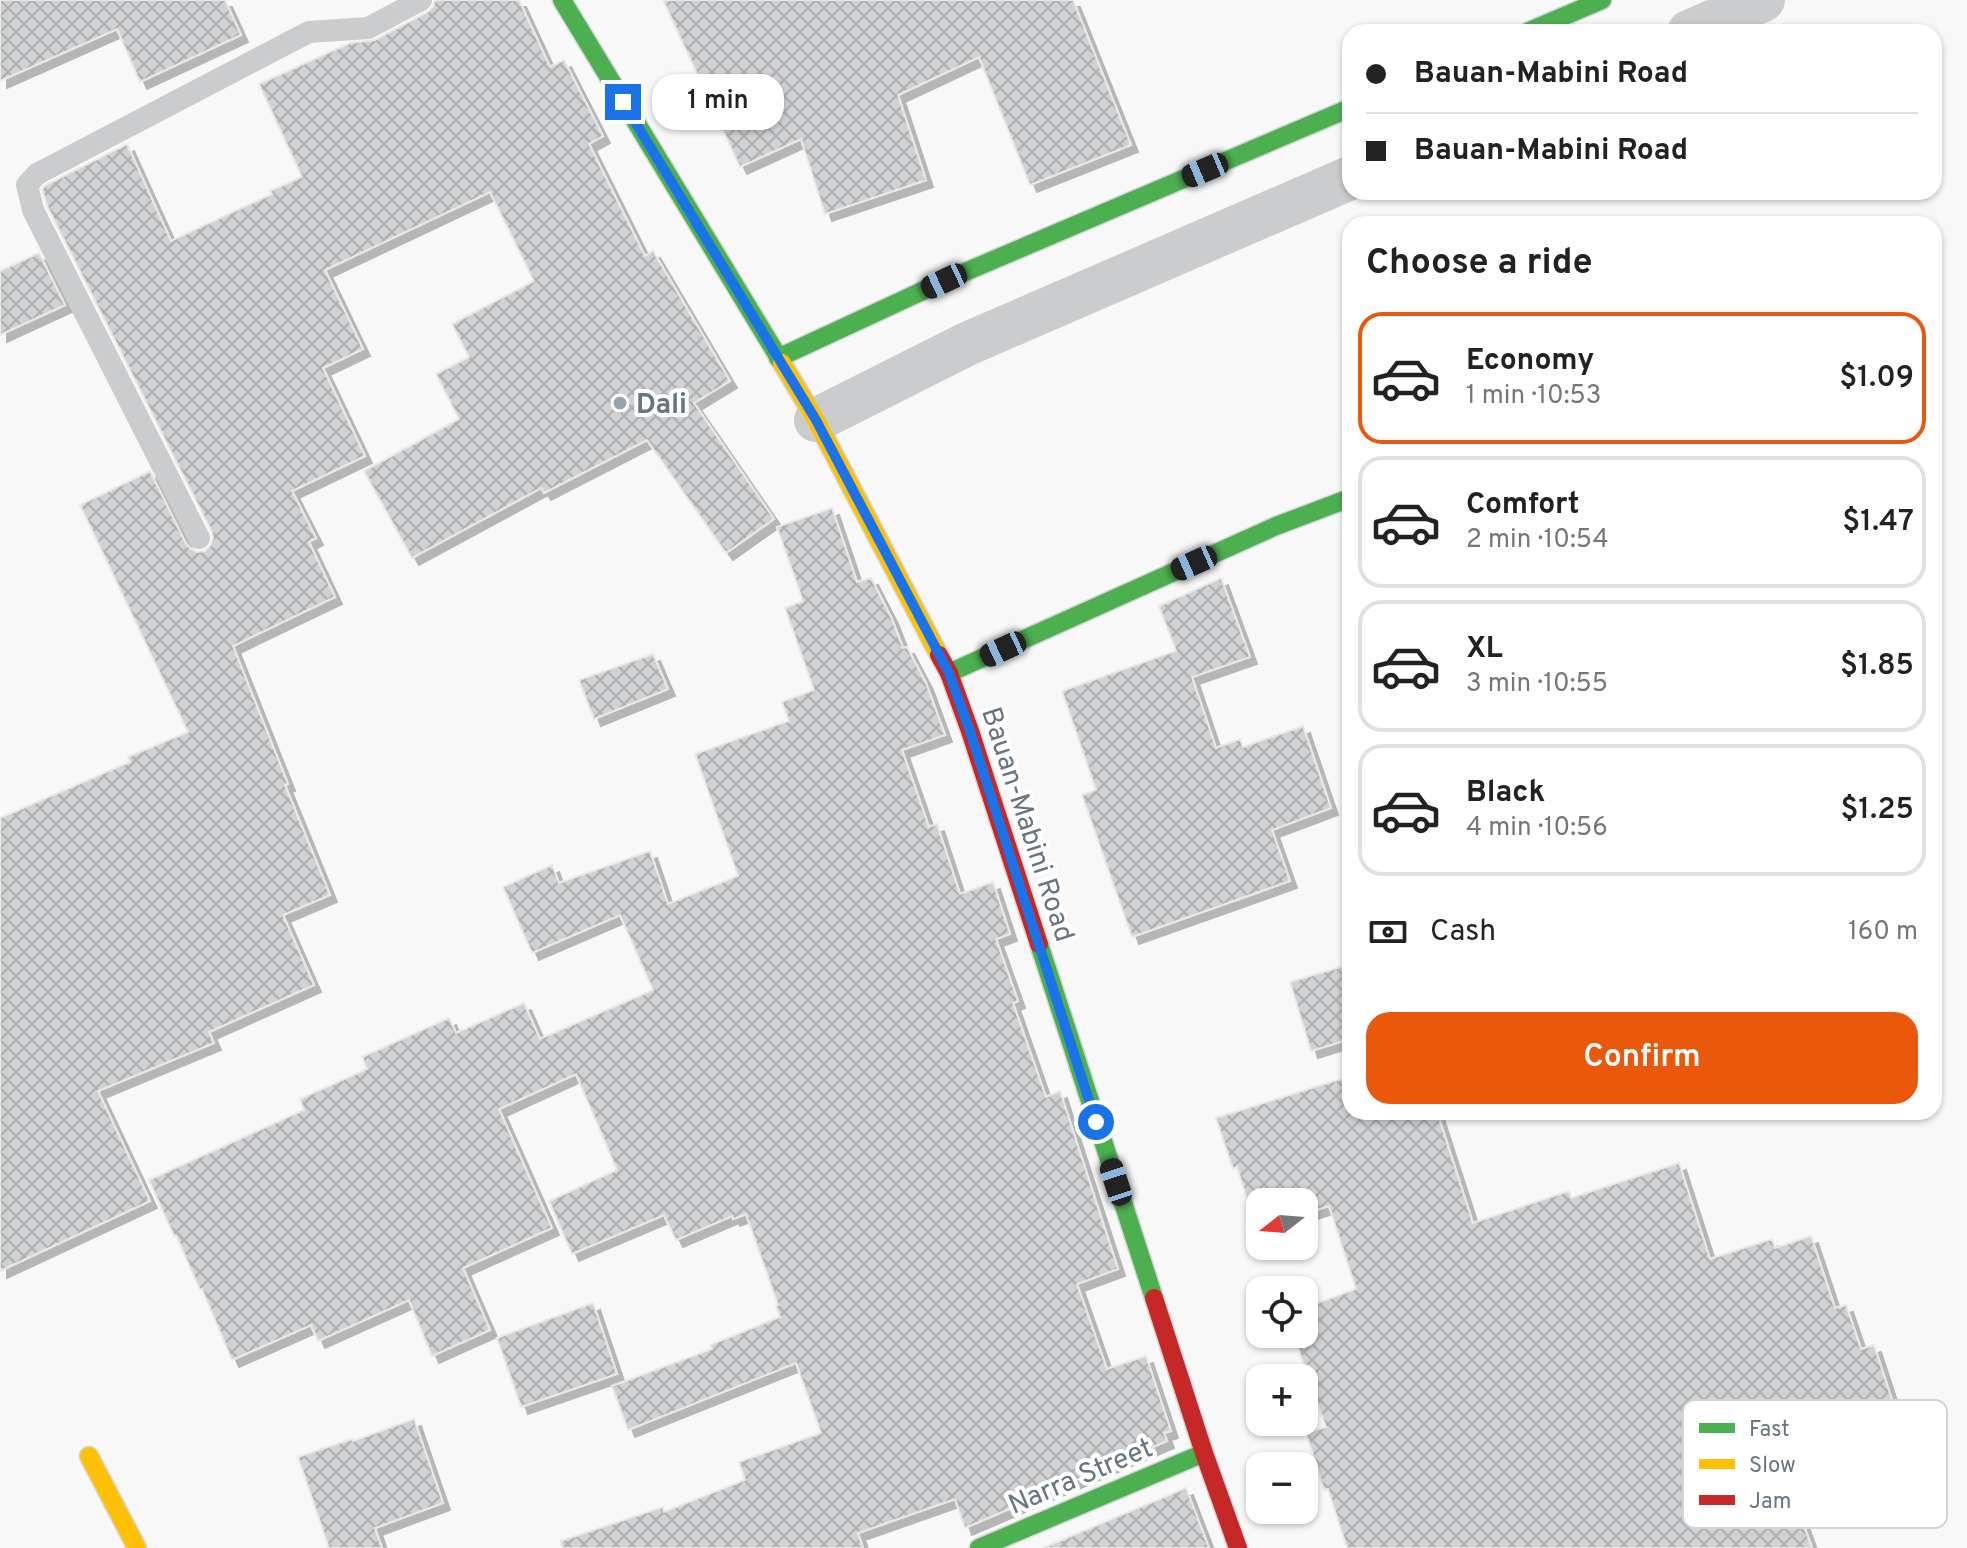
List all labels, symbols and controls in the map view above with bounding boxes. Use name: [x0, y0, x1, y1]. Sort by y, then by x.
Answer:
text: Bauan-Mabini Road: [1414, 56, 1688, 93]
callout: 1 min: [651, 74, 783, 130]
route end: [605, 84, 641, 120]
text: 1 min: [687, 85, 749, 118]
text: Bauan-Mabini Road: [1414, 133, 1688, 170]
car: [1178, 150, 1232, 190]
text: Choose a ride: [1366, 241, 1592, 287]
car: [917, 260, 971, 302]
icon: car: [1370, 342, 1442, 414]
text: Economy: [1466, 343, 1594, 380]
text: $1.09: [1839, 360, 1914, 397]
text: 1 min · 10:53: [1466, 380, 1601, 413]
place label: Dali: [636, 388, 687, 424]
marker: Dali: [611, 394, 629, 412]
icon: car: [1370, 486, 1442, 558]
text: Comfort: [1466, 487, 1579, 524]
text: $1.47: [1842, 504, 1914, 541]
text: 2 min · 10:54: [1466, 524, 1609, 557]
car: [1167, 542, 1221, 584]
car: [976, 628, 1030, 670]
icon: car: [1370, 630, 1442, 702]
text: XL: [1466, 631, 1503, 668]
text: $1.85: [1840, 648, 1914, 685]
text: 3 min · 10:55: [1466, 668, 1608, 701]
street label: Bauan-Mabini Road: [971, 703, 1081, 947]
icon: car: [1370, 774, 1442, 846]
text: Black: [1466, 775, 1545, 812]
text: $1.25: [1840, 792, 1914, 829]
text: 4 min · 10:56: [1466, 812, 1608, 845]
icon: cash: [1366, 910, 1410, 954]
text: Cash: [1430, 914, 1496, 951]
text: 160 m: [1848, 916, 1918, 949]
button: Confirm: [1366, 1012, 1918, 1104]
route start: [1078, 1104, 1114, 1140]
car: [1097, 1155, 1135, 1209]
north arrow: [1246, 1188, 1318, 1260]
map controls: [1246, 1188, 1318, 1524]
button: locate: [1246, 1276, 1318, 1348]
button: +: [1246, 1364, 1318, 1436]
legend: [1683, 1400, 1947, 1528]
text: Fast: [1749, 1417, 1790, 1444]
street label: Narra Street: [1003, 1431, 1159, 1524]
button: −: [1246, 1452, 1318, 1524]
text: Slow: [1749, 1453, 1796, 1480]
text: Jam: [1749, 1489, 1792, 1516]

